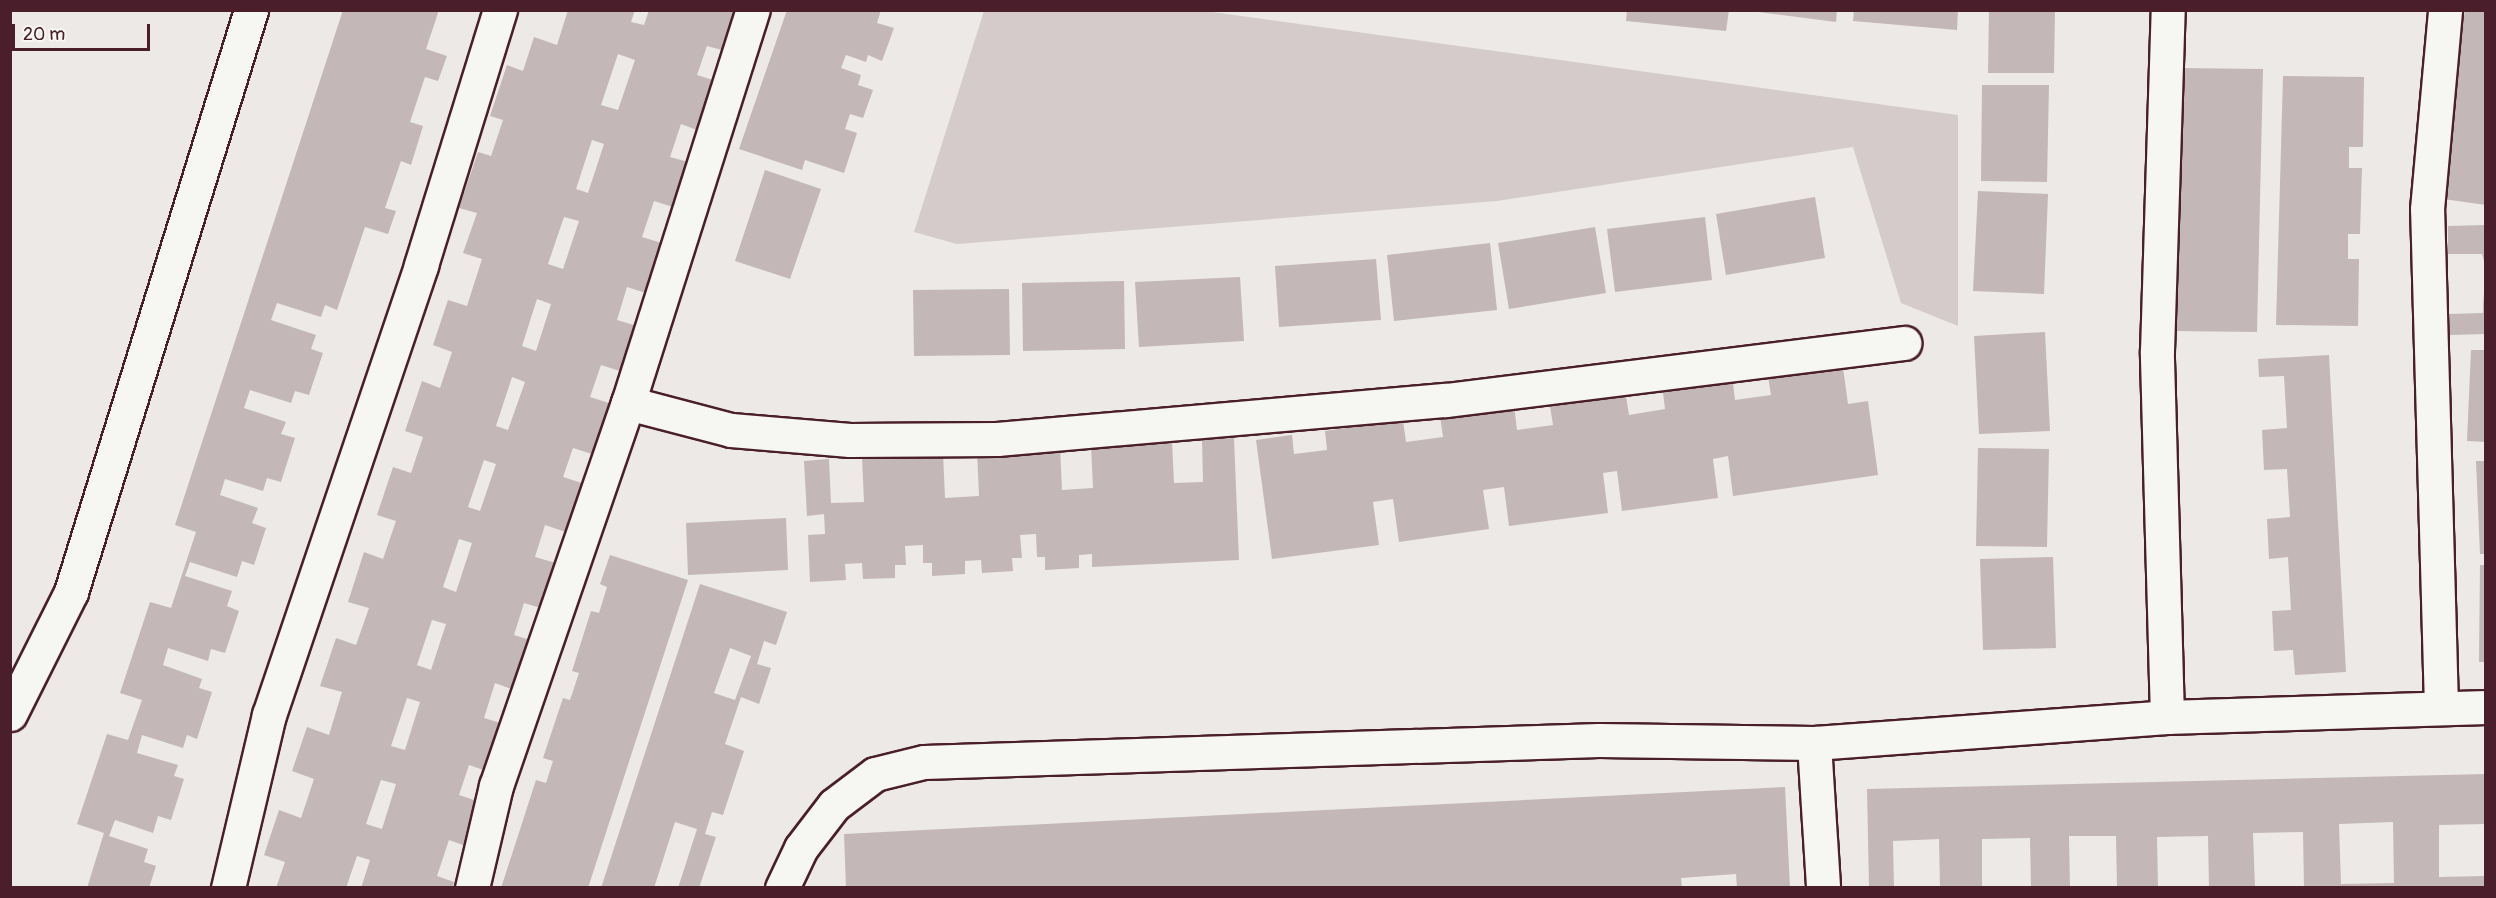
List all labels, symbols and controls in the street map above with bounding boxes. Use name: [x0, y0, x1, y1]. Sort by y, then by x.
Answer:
scale bar: [15, 12, 153, 50]
text: 20 m: [23, 23, 65, 46]

